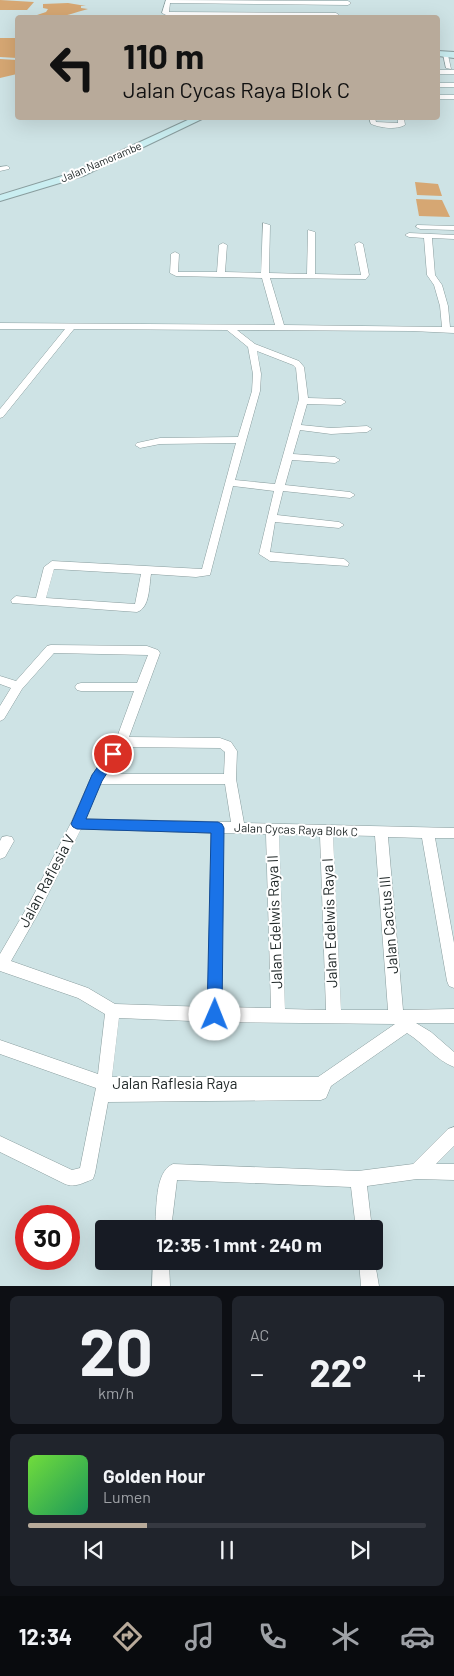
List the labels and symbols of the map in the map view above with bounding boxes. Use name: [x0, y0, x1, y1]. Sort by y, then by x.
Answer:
street label: Jalan Namorambe: [58, 139, 143, 184]
pin: [92, 733, 134, 775]
street label: Jalan Cycas Raya Blok C: [234, 820, 358, 838]
street label: Jalan Raflesia V: [14, 831, 78, 930]
street label: Jalan Edelwis Raya II: [263, 855, 285, 989]
street label: Jalan Edelwis Raya I: [318, 858, 340, 988]
street label: Jalan Cactus III: [375, 875, 401, 975]
position arrow: [188, 988, 240, 1040]
street label: Jalan Raflesia Raya: [113, 1074, 237, 1092]
speed limit sign: 30: [15, 1205, 80, 1270]

